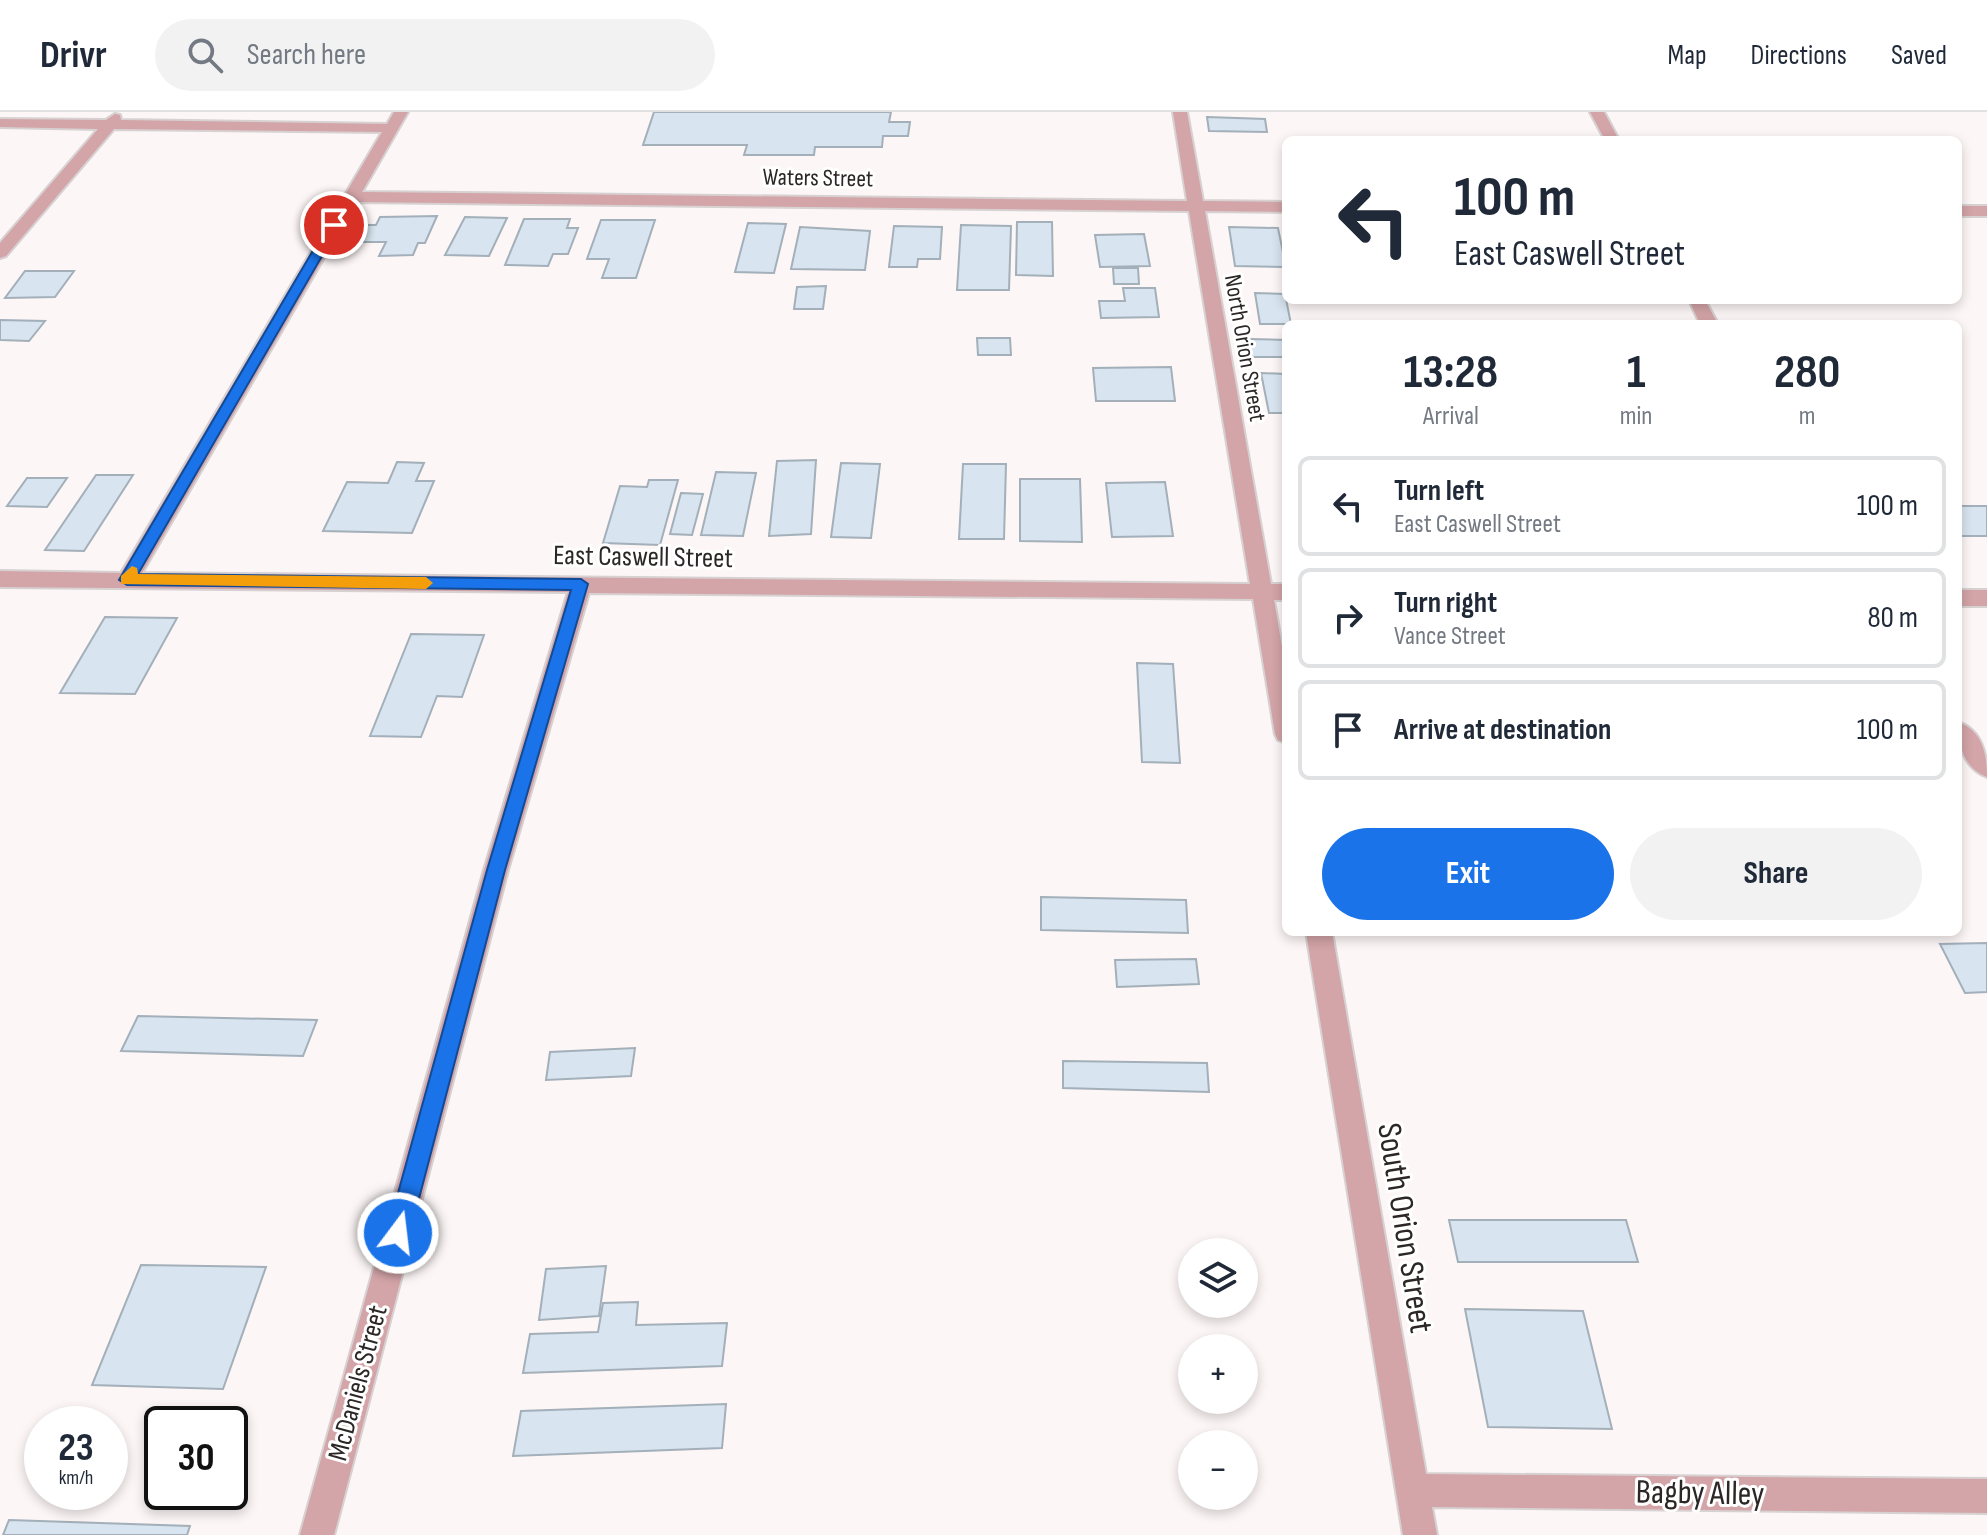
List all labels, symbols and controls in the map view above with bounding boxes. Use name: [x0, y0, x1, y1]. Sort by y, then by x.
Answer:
search box: [155, 19, 715, 91]
text: Drivr: [40, 33, 107, 78]
icon: search: [183, 33, 227, 77]
text: Search here: [247, 37, 366, 73]
text: Map: [1668, 39, 1707, 72]
text: Directions: [1751, 39, 1847, 72]
text: Saved: [1891, 39, 1947, 72]
street label: Waters Street: [762, 163, 874, 193]
text: 100 m: [1454, 165, 1575, 232]
icon: left: [1322, 168, 1426, 272]
pin: [300, 191, 368, 259]
icon: arrive: [312, 203, 356, 247]
text: East Caswell Street: [1454, 233, 1685, 276]
street label: North Orion Street: [1218, 272, 1272, 424]
text: 13:28: [1404, 344, 1498, 401]
text: 1: [1627, 344, 1645, 401]
text: 280: [1774, 344, 1840, 401]
text: Arrival: [1423, 401, 1479, 432]
text: min: [1620, 401, 1652, 432]
text: m: [1799, 401, 1816, 432]
text: Turn left: [1394, 473, 1484, 509]
icon: left: [1326, 484, 1370, 528]
text: 100 m: [1857, 488, 1918, 524]
text: East Caswell Street: [1394, 509, 1561, 540]
street label: East Caswell Street: [553, 539, 733, 575]
text: Turn right: [1394, 585, 1497, 621]
icon: right: [1326, 596, 1370, 640]
text: 80 m: [1867, 600, 1918, 636]
text: Vance Street: [1394, 621, 1506, 652]
icon: arrive: [1326, 708, 1370, 752]
text: Arrive at destination: [1394, 712, 1611, 748]
text: 100 m: [1857, 712, 1918, 748]
button: Exit: [1322, 828, 1614, 920]
button: Share: [1630, 828, 1922, 920]
street label: South Orion Street: [1368, 1120, 1442, 1336]
position arrow: [356, 1191, 440, 1275]
map controls: [1178, 1238, 1258, 1510]
button: layers: [1178, 1238, 1258, 1318]
street label: McDaniels Street: [321, 1302, 395, 1464]
button: +: [1178, 1334, 1258, 1414]
speed limit sign: 30: [144, 1406, 248, 1510]
text: 23: [58, 1424, 94, 1472]
button: −: [1178, 1430, 1258, 1510]
text: km/h: [59, 1466, 93, 1490]
street label: Bagby Alley: [1635, 1471, 1765, 1515]

